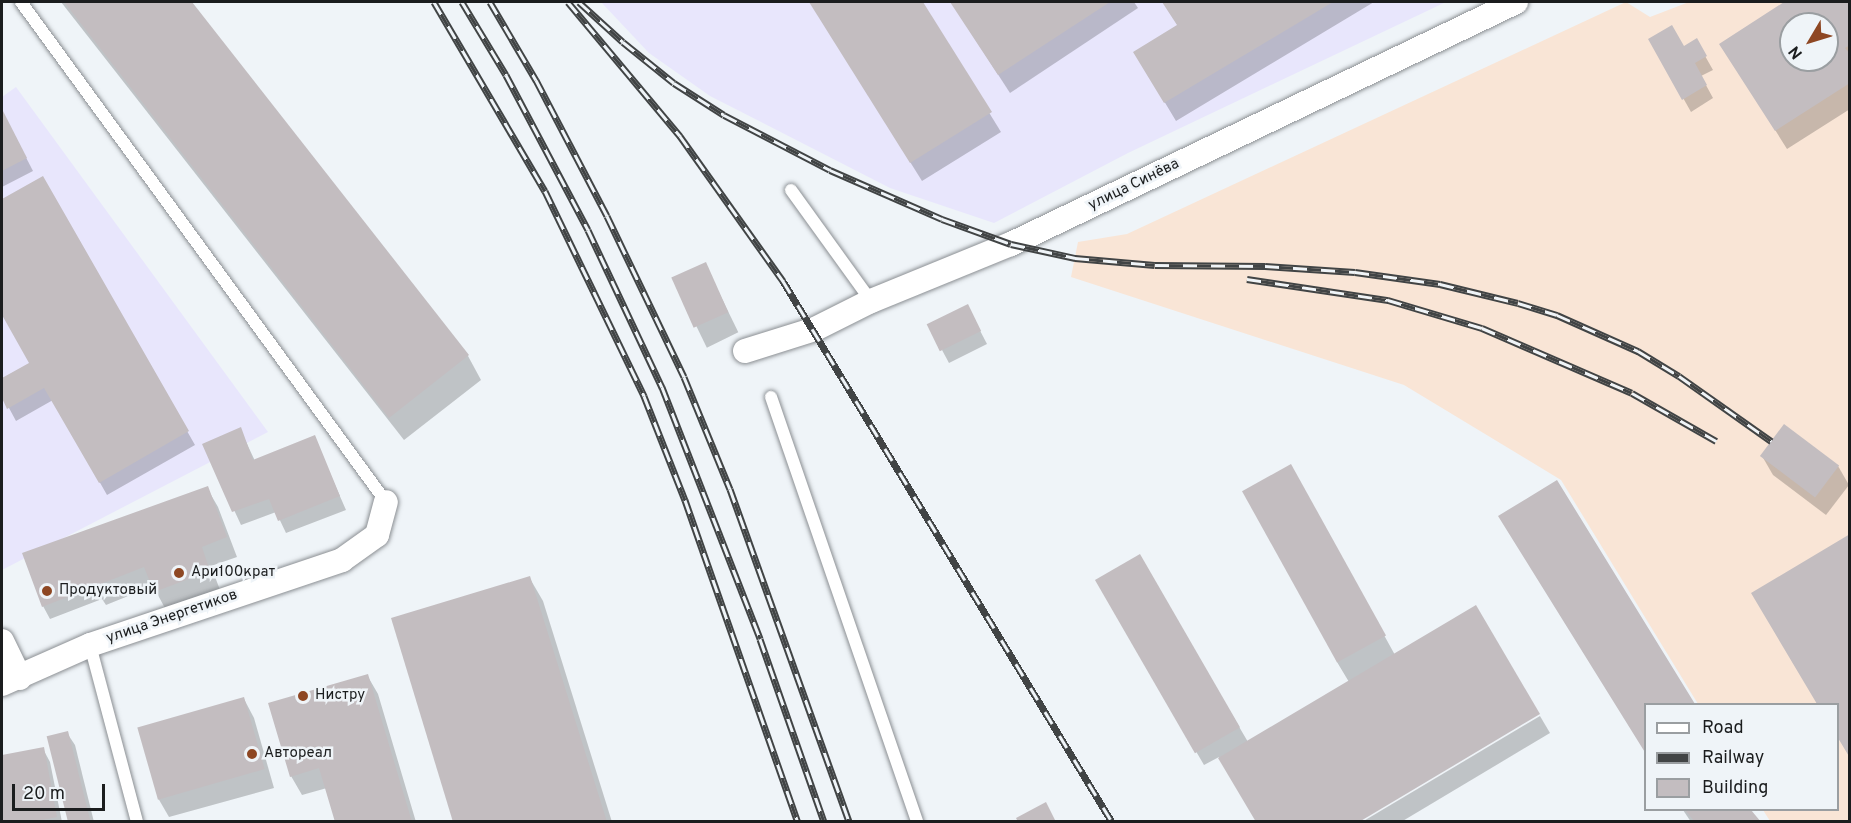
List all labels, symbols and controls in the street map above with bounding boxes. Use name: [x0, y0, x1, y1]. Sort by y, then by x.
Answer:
north arrow: [1779, 12, 1839, 72]
text: N: [1785, 41, 1808, 63]
street label: улица Синёва: [1086, 155, 1182, 215]
place label: Ари100крат: [191, 564, 275, 582]
marker: Ари100крат: [172, 566, 186, 580]
place label: Продуктовый: [59, 582, 157, 600]
marker: Продуктовый: [40, 584, 54, 598]
street label: улица Энергетиков: [104, 586, 240, 648]
place label: Нистру: [315, 687, 365, 705]
marker: Нистру: [296, 689, 310, 703]
legend: [1644, 703, 1839, 811]
text: Road: [1702, 717, 1744, 740]
place label: Автореал: [264, 745, 332, 763]
marker: Автореал: [245, 747, 259, 761]
text: Railway: [1702, 747, 1764, 770]
scale bar: [15, 772, 108, 810]
text: Building: [1702, 777, 1768, 800]
text: 20 m: [23, 783, 65, 806]

